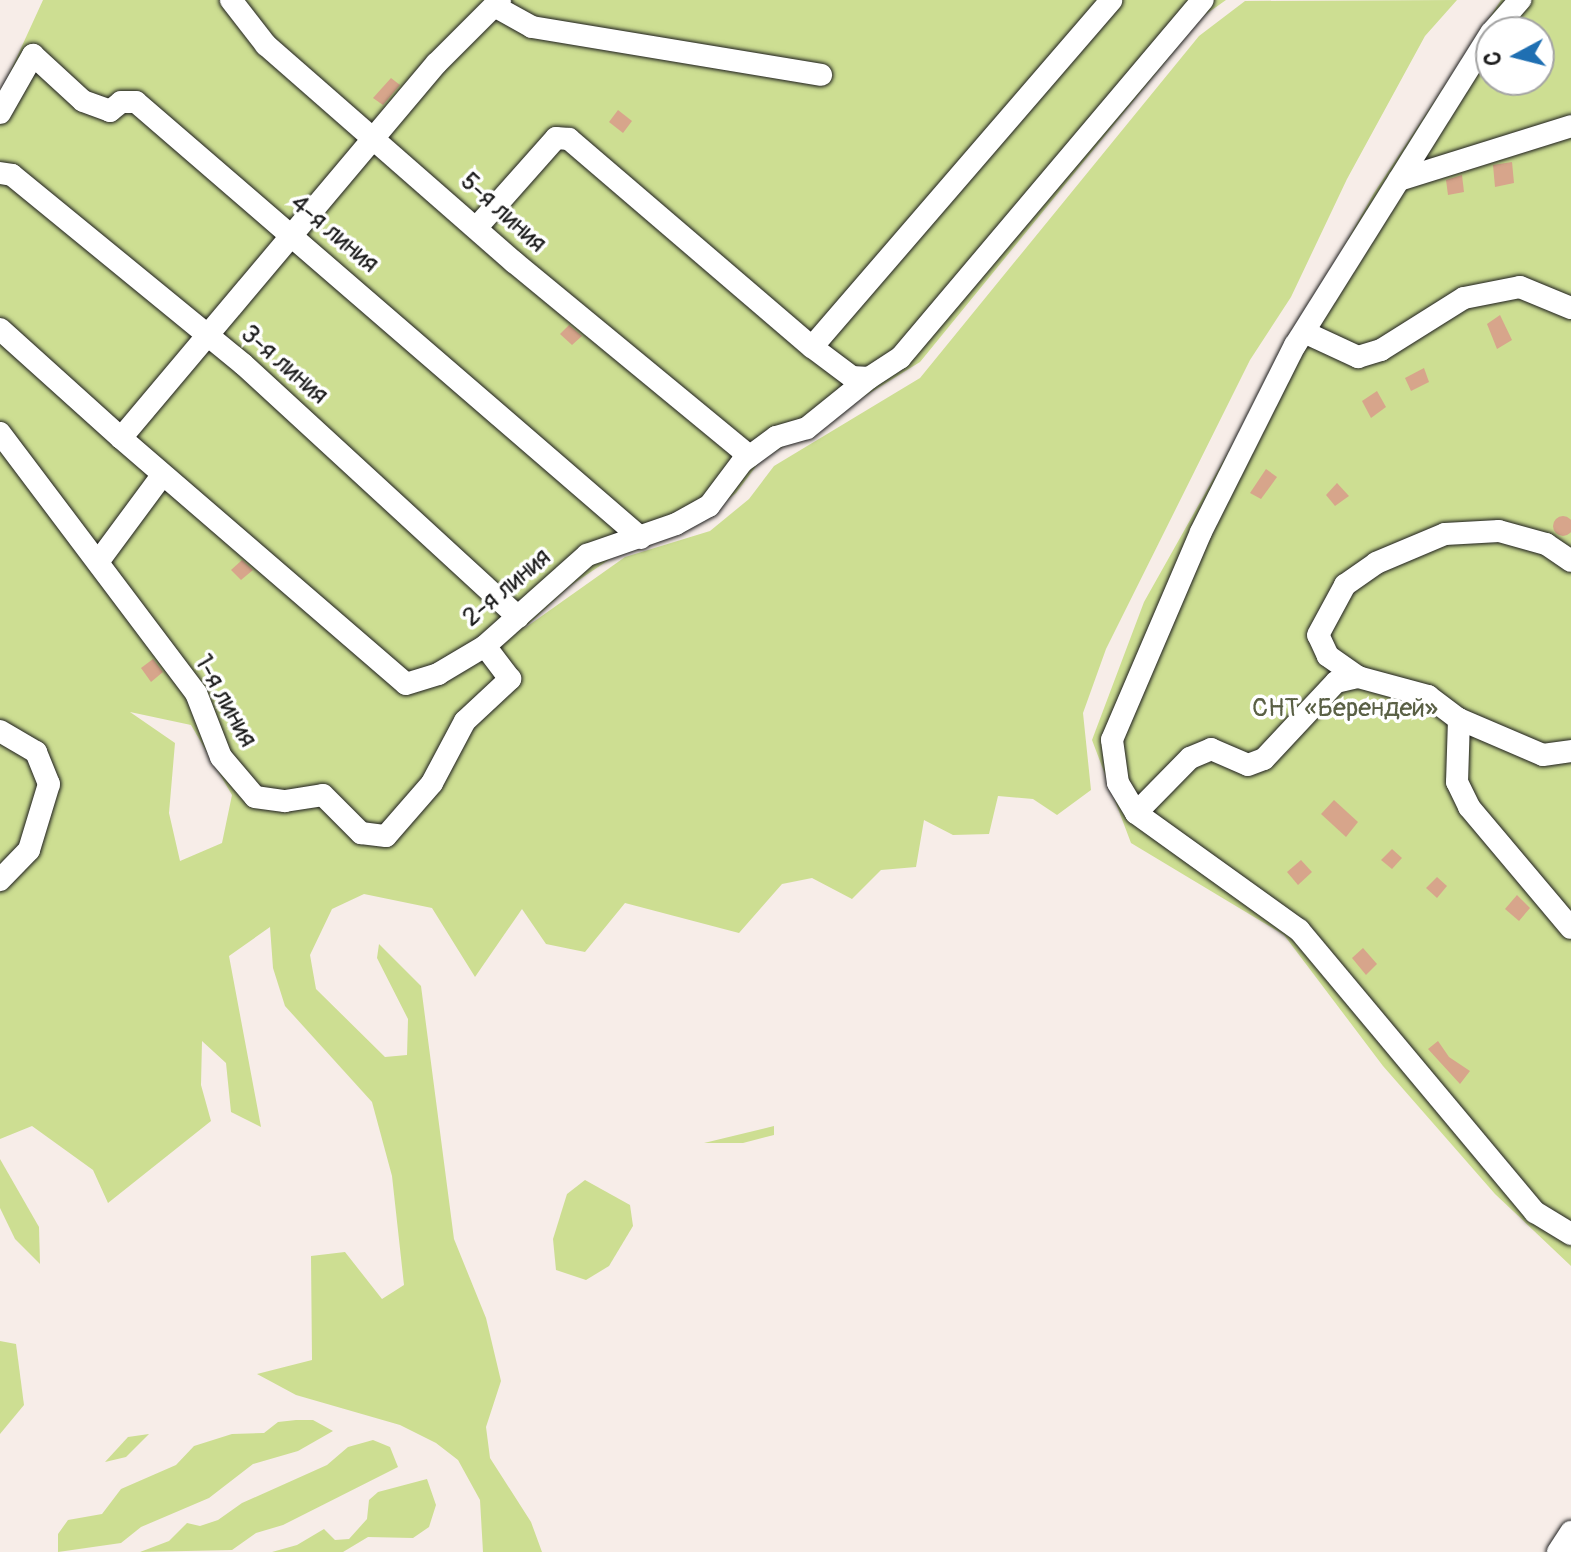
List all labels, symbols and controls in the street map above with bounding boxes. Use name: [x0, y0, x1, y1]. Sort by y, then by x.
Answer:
north arrow: [1475, 16, 1555, 96]
text: С: [1478, 50, 1508, 67]
street label: 5-я линия: [454, 166, 552, 260]
street label: 4-я линия: [283, 188, 385, 280]
street label: 3-я линия: [234, 319, 334, 411]
street label: 2-я линия: [457, 542, 557, 634]
street label: 1-я линия: [187, 649, 263, 753]
park label: СНТ «Берендей»: [1252, 693, 1438, 725]

